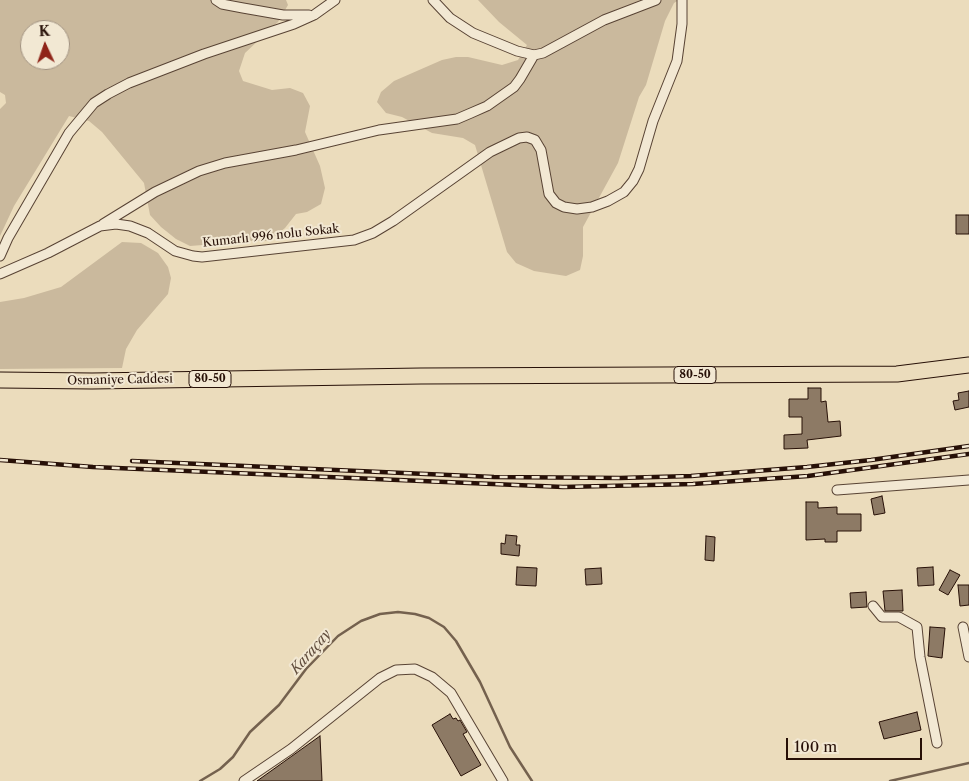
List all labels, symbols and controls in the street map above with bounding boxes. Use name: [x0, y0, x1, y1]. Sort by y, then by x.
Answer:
north arrow: [20, 20, 70, 70]
text: K: [38, 22, 50, 40]
street label: Kumarlı 996 nolu Sokak: [202, 222, 340, 250]
road number: 80-50: [674, 366, 716, 384]
road number: 80-50: [189, 370, 231, 388]
street label: Osmaniye Caddesi: [67, 372, 173, 388]
water label: Karaçay: [287, 626, 335, 678]
scale bar: [789, 728, 925, 760]
text: 100 m: [794, 737, 837, 756]

